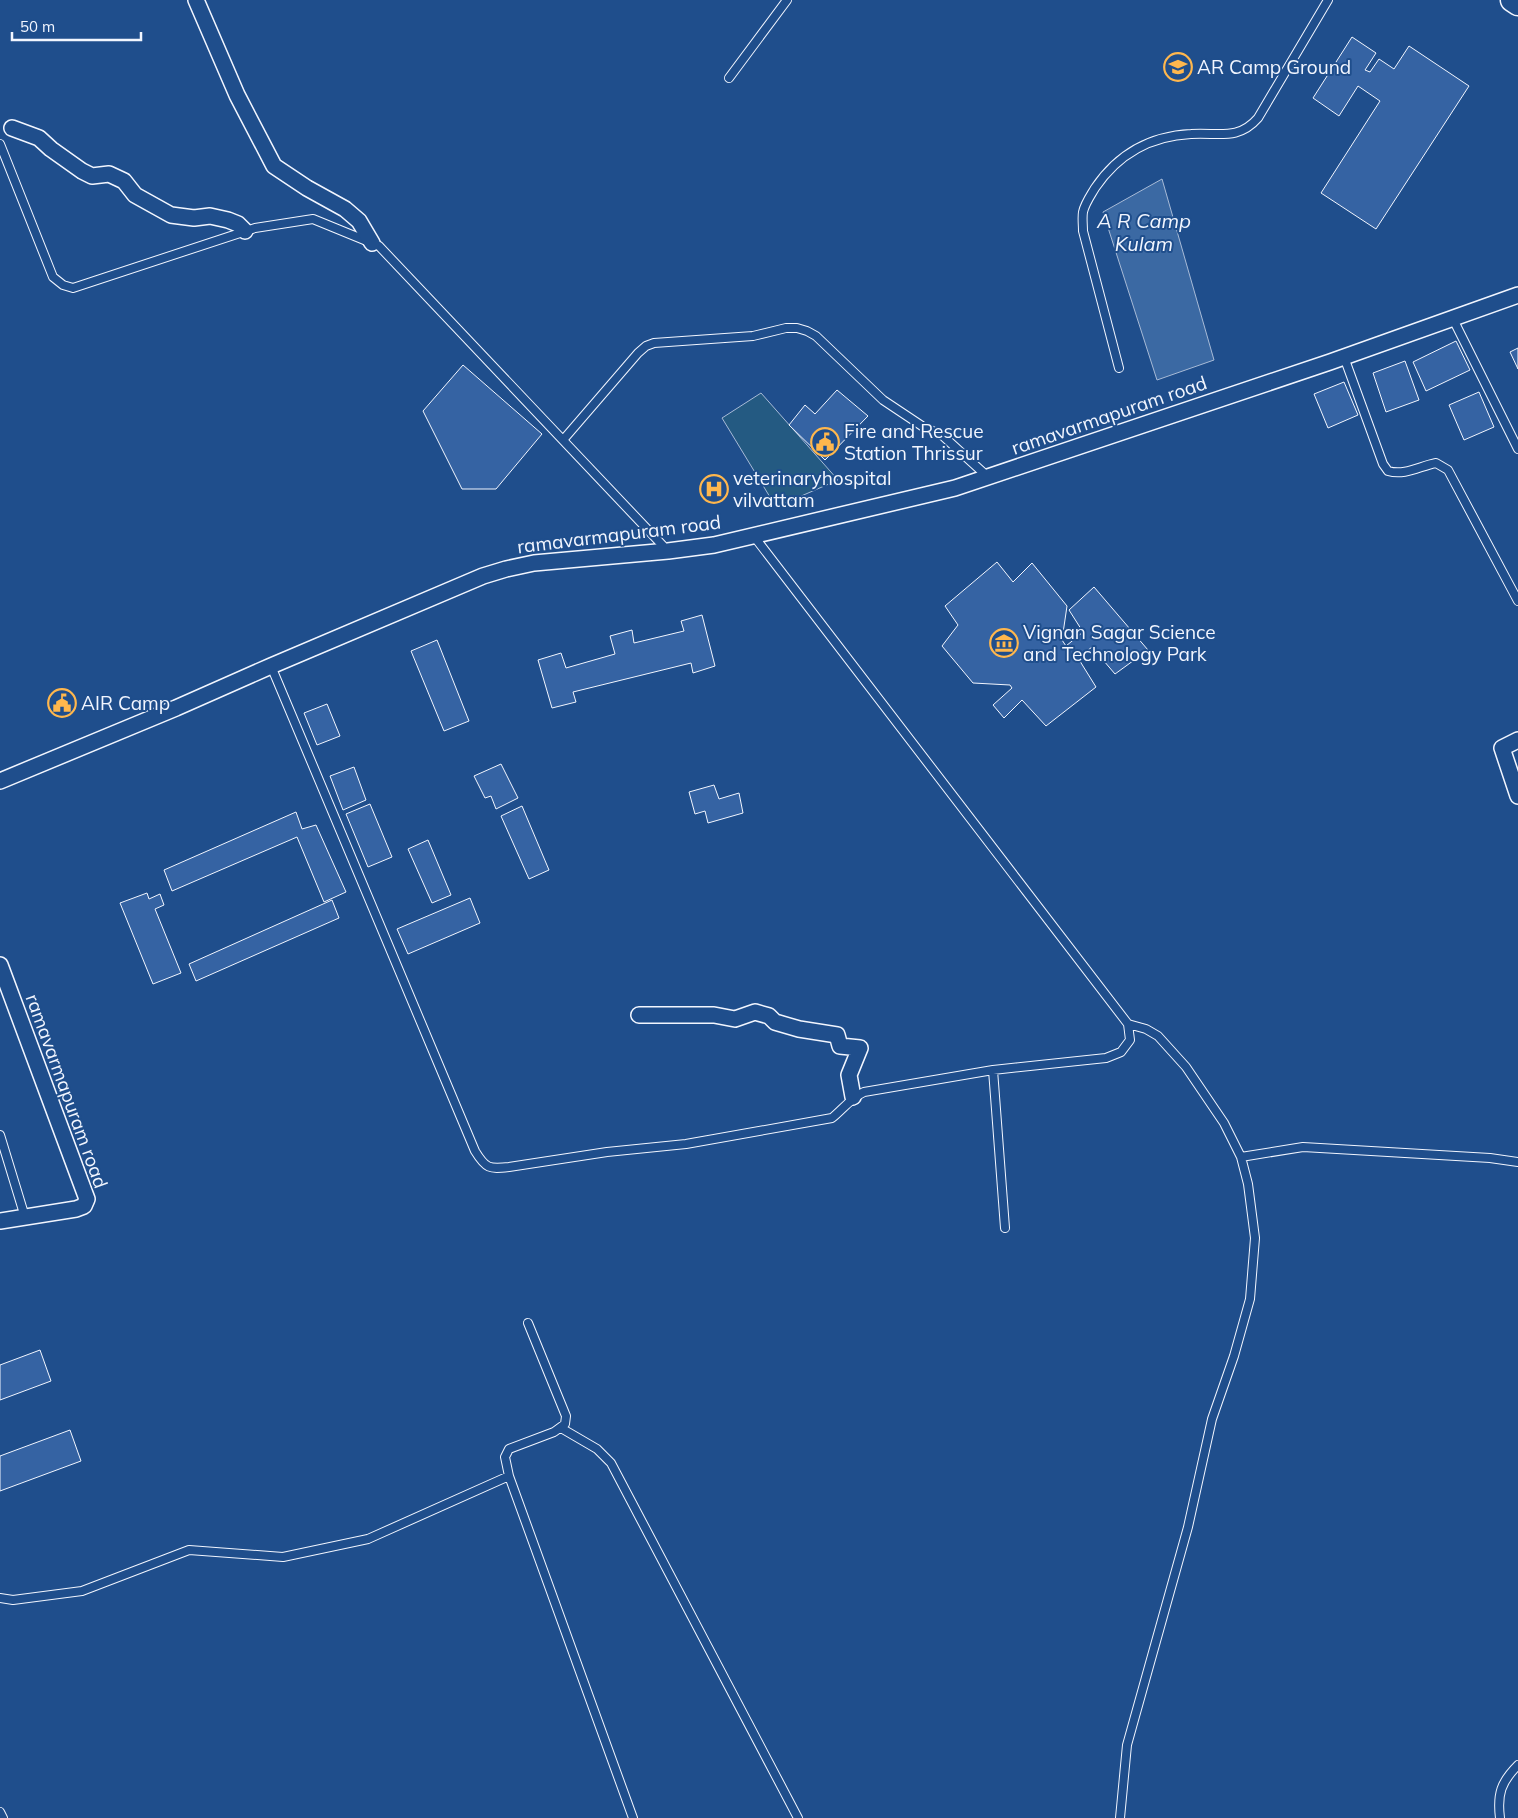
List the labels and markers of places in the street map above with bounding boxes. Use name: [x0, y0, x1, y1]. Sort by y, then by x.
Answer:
school or university icon: AR Camp Ground: [1163, 52, 1193, 82]
place label: AR Camp Ground: [1197, 55, 1351, 79]
place label: Fire and Rescue Station Thrissur: [844, 419, 984, 465]
public building icon: Fire and Rescue Station Thrissur: [810, 427, 840, 457]
place label: veterinaryhospital vilvattam: [733, 466, 892, 512]
hospital icon: veterinaryhospital vilvattam: [699, 474, 729, 504]
place label: Vignan Sagar Science and Technology Park: [1023, 620, 1216, 666]
museum icon: Vignan Sagar Science and Technology Park: [989, 628, 1019, 658]
public building icon: AIR Camp: [47, 688, 77, 718]
place label: AIR Camp: [81, 691, 170, 715]

